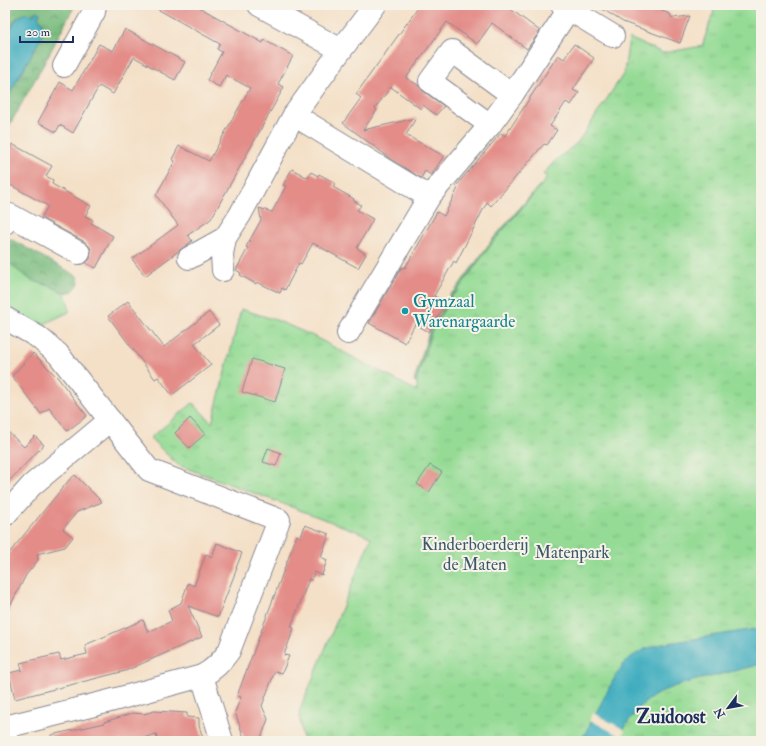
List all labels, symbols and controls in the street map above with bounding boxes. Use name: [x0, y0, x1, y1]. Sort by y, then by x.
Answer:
scale bar: [20, 18, 73, 44]
text: 20 m: [26, 25, 51, 40]
place label: Gymzaal Warenargaarde: [412, 291, 515, 332]
marker: Gymzaal Warenargaarde: [400, 306, 410, 316]
park label: Kinderboerderij de Maten: [421, 534, 529, 575]
park label: Matenpark: [535, 542, 609, 564]
north arrow: [708, 688, 748, 728]
text: N: [711, 704, 729, 722]
district label: Zuidoost: [636, 705, 707, 729]

